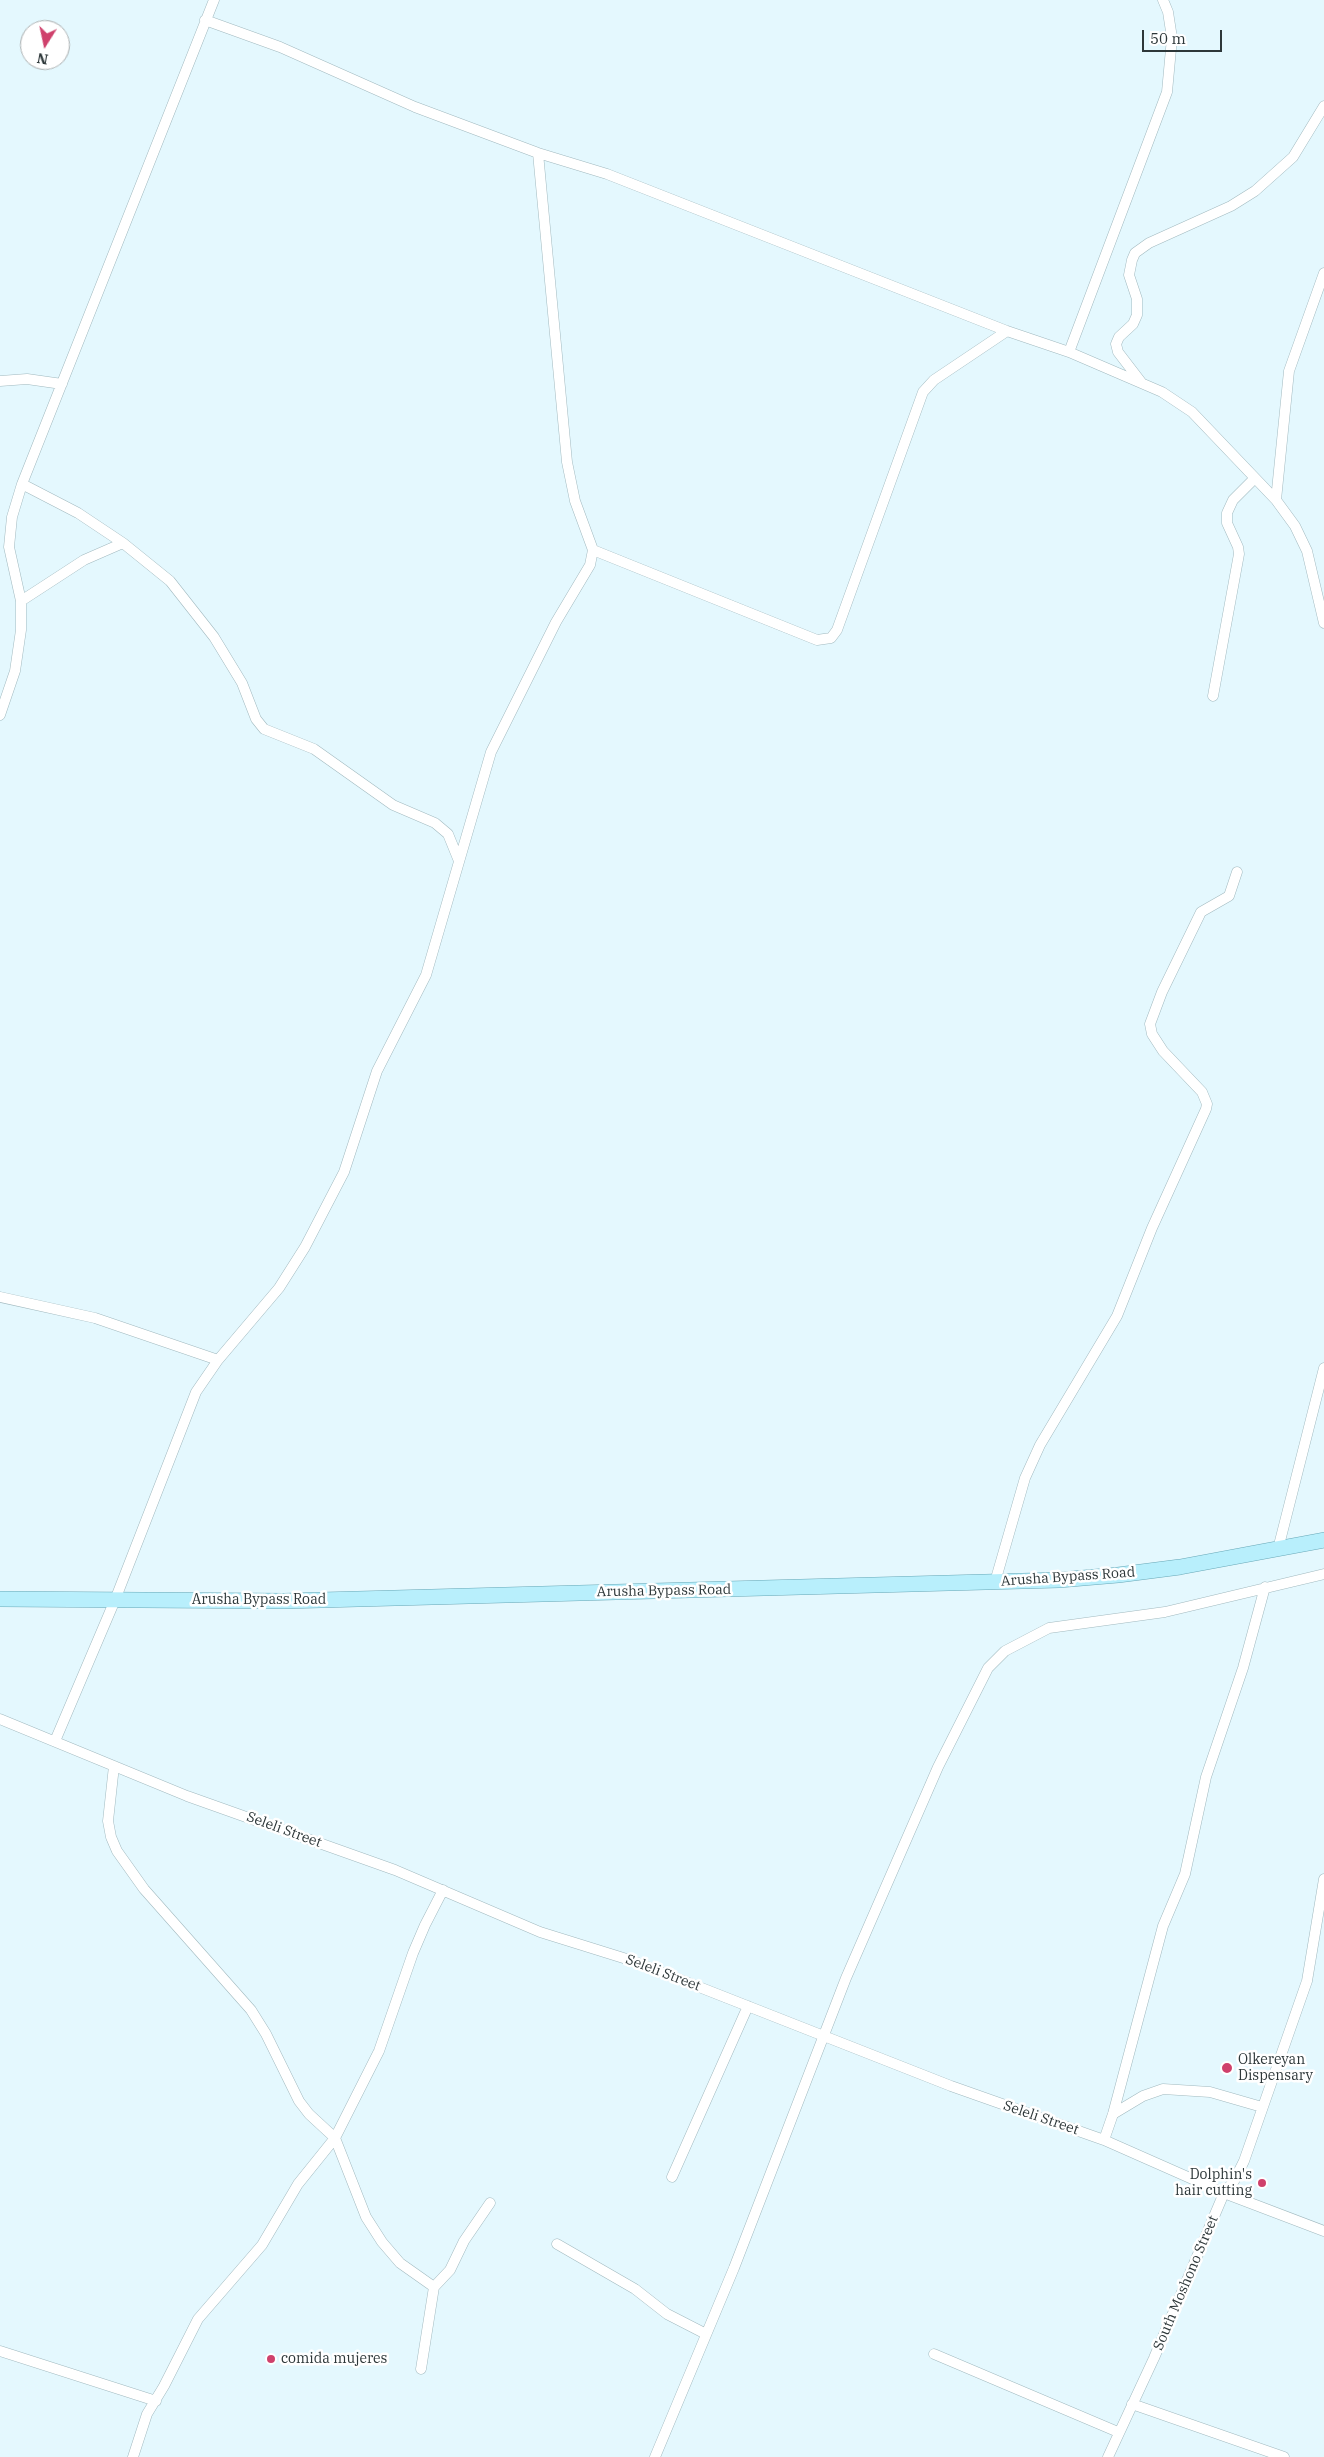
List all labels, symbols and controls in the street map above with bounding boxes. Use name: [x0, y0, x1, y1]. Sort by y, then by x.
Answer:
north arrow: [20, 20, 70, 70]
scale bar: [1144, 20, 1224, 52]
text: 50 m: [1150, 29, 1186, 48]
text: N: [36, 49, 50, 69]
street label: Arusha Bypass Road: [1000, 1564, 1136, 1590]
street label: Arusha Bypass Road: [597, 1581, 731, 1601]
street label: Arusha Bypass Road: [192, 1592, 326, 1608]
street label: Seleli Street: [244, 1809, 324, 1851]
street label: Seleli Street: [623, 1951, 703, 1995]
place label: Olkereyan Dispensary: [1238, 2052, 1313, 2084]
marker: Olkereyan Dispensary: [1220, 2061, 1234, 2075]
street label: Seleli Street: [1001, 2097, 1081, 2139]
place label: Dolphin's hair cutting: [1175, 2167, 1252, 2200]
marker: Dolphin's hair cutting: [1256, 2177, 1268, 2189]
street label: South Moshono Street: [1150, 2213, 1222, 2353]
place label: comida mujeres: [281, 2351, 387, 2367]
marker: comida mujeres: [265, 2353, 277, 2365]

